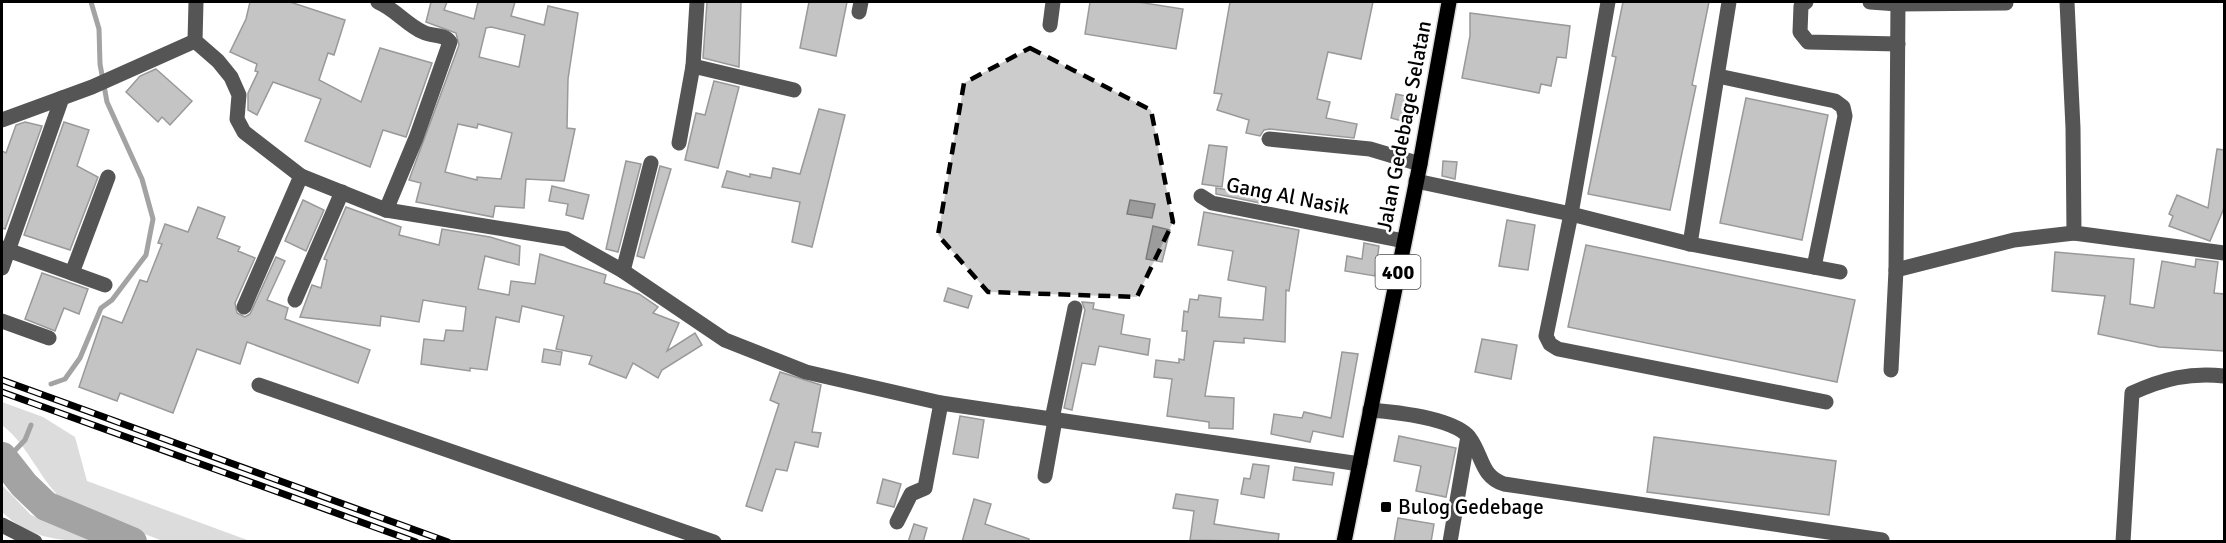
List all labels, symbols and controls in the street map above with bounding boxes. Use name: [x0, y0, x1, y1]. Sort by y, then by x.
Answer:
street label: Jalan Gedebage Selatan: [1371, 18, 1437, 234]
street label: Gang Al Nasik: [1224, 171, 1352, 221]
road number: 400: [1376, 255, 1420, 289]
place label: Bulog Gedebage: [1398, 494, 1544, 520]
marker: Bulog Gedebage: [1379, 500, 1393, 514]

